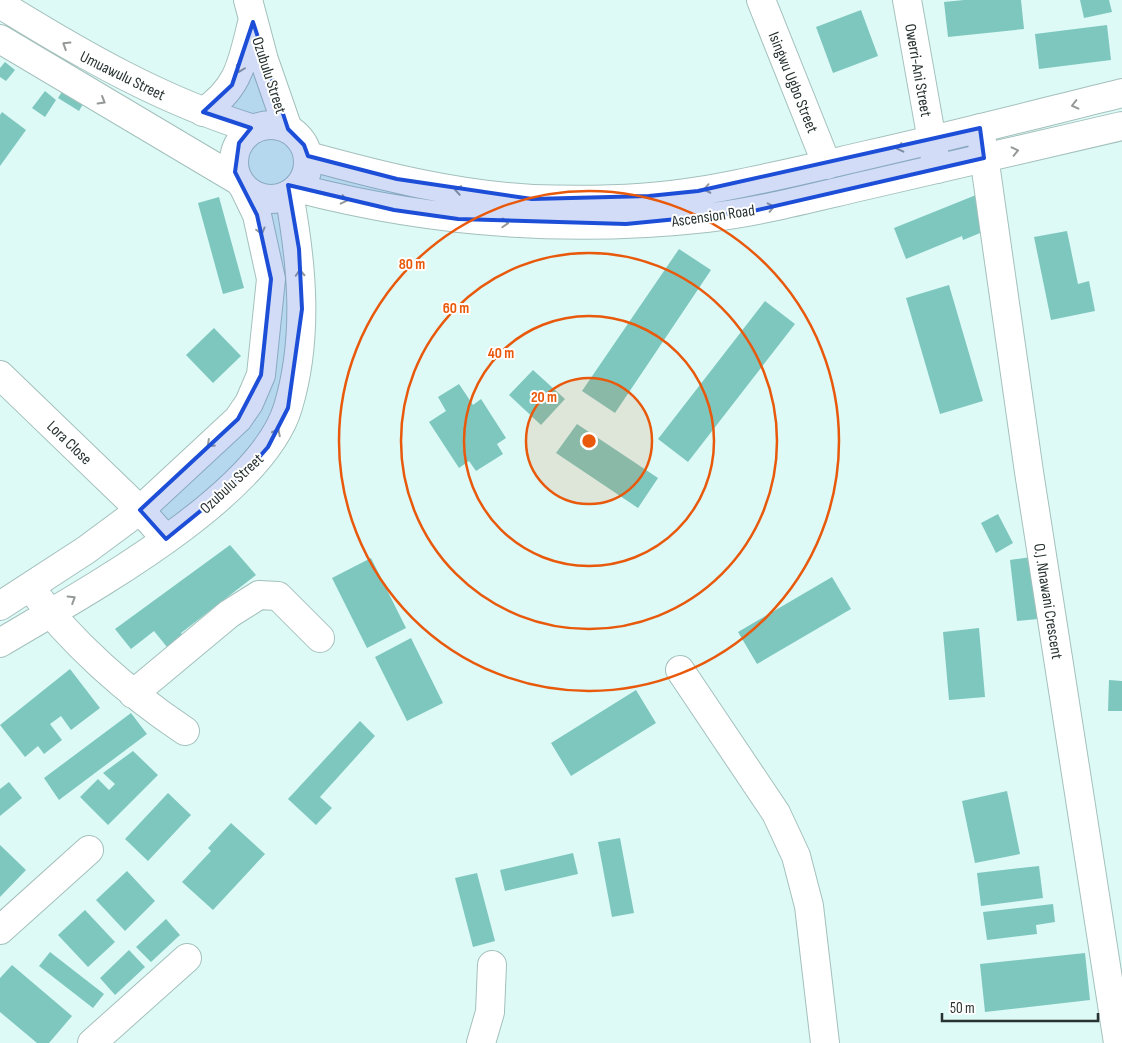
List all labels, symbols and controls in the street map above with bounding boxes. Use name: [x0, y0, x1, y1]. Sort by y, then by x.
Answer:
street label: Owerri-Ani Street: [900, 22, 935, 118]
street label: Isingwu Ugbo Street: [764, 29, 822, 136]
street label: Ozubulu Street: [247, 35, 290, 116]
one-way arrow: [62, 42, 71, 51]
street label: Umuawulu Street: [77, 48, 168, 105]
one-way arrow: [236, 64, 246, 73]
one-way arrow: [96, 94, 105, 104]
one-way arrow: [1070, 99, 1079, 110]
one-way arrow: [895, 142, 904, 153]
one-way arrow: [1010, 146, 1019, 157]
one-way arrow: [702, 184, 711, 194]
one-way arrow: [453, 185, 462, 196]
one-way arrow: [340, 194, 349, 205]
street label: Ascension Road: [669, 201, 756, 232]
one-way arrow: [767, 202, 776, 213]
one-way arrow: [502, 218, 509, 228]
one-way arrow: [255, 227, 266, 235]
text: 80 m: [399, 255, 425, 274]
one-way arrow: [295, 269, 306, 277]
text: 60 m: [443, 299, 469, 318]
text: 40 m: [488, 344, 514, 363]
text: 20 m: [531, 388, 557, 407]
street label: Lora Close: [43, 417, 95, 469]
one-way arrow: [271, 428, 281, 437]
centre of rings: [580, 432, 598, 450]
one-way arrow: [207, 438, 216, 447]
street label: Ozubulu Street: [196, 450, 268, 518]
street label: O.J .Nnawani Crescent: [1029, 542, 1066, 661]
one-way arrow: [66, 596, 75, 606]
scale bar: [942, 990, 1098, 1022]
text: 50 m: [950, 999, 975, 1018]

